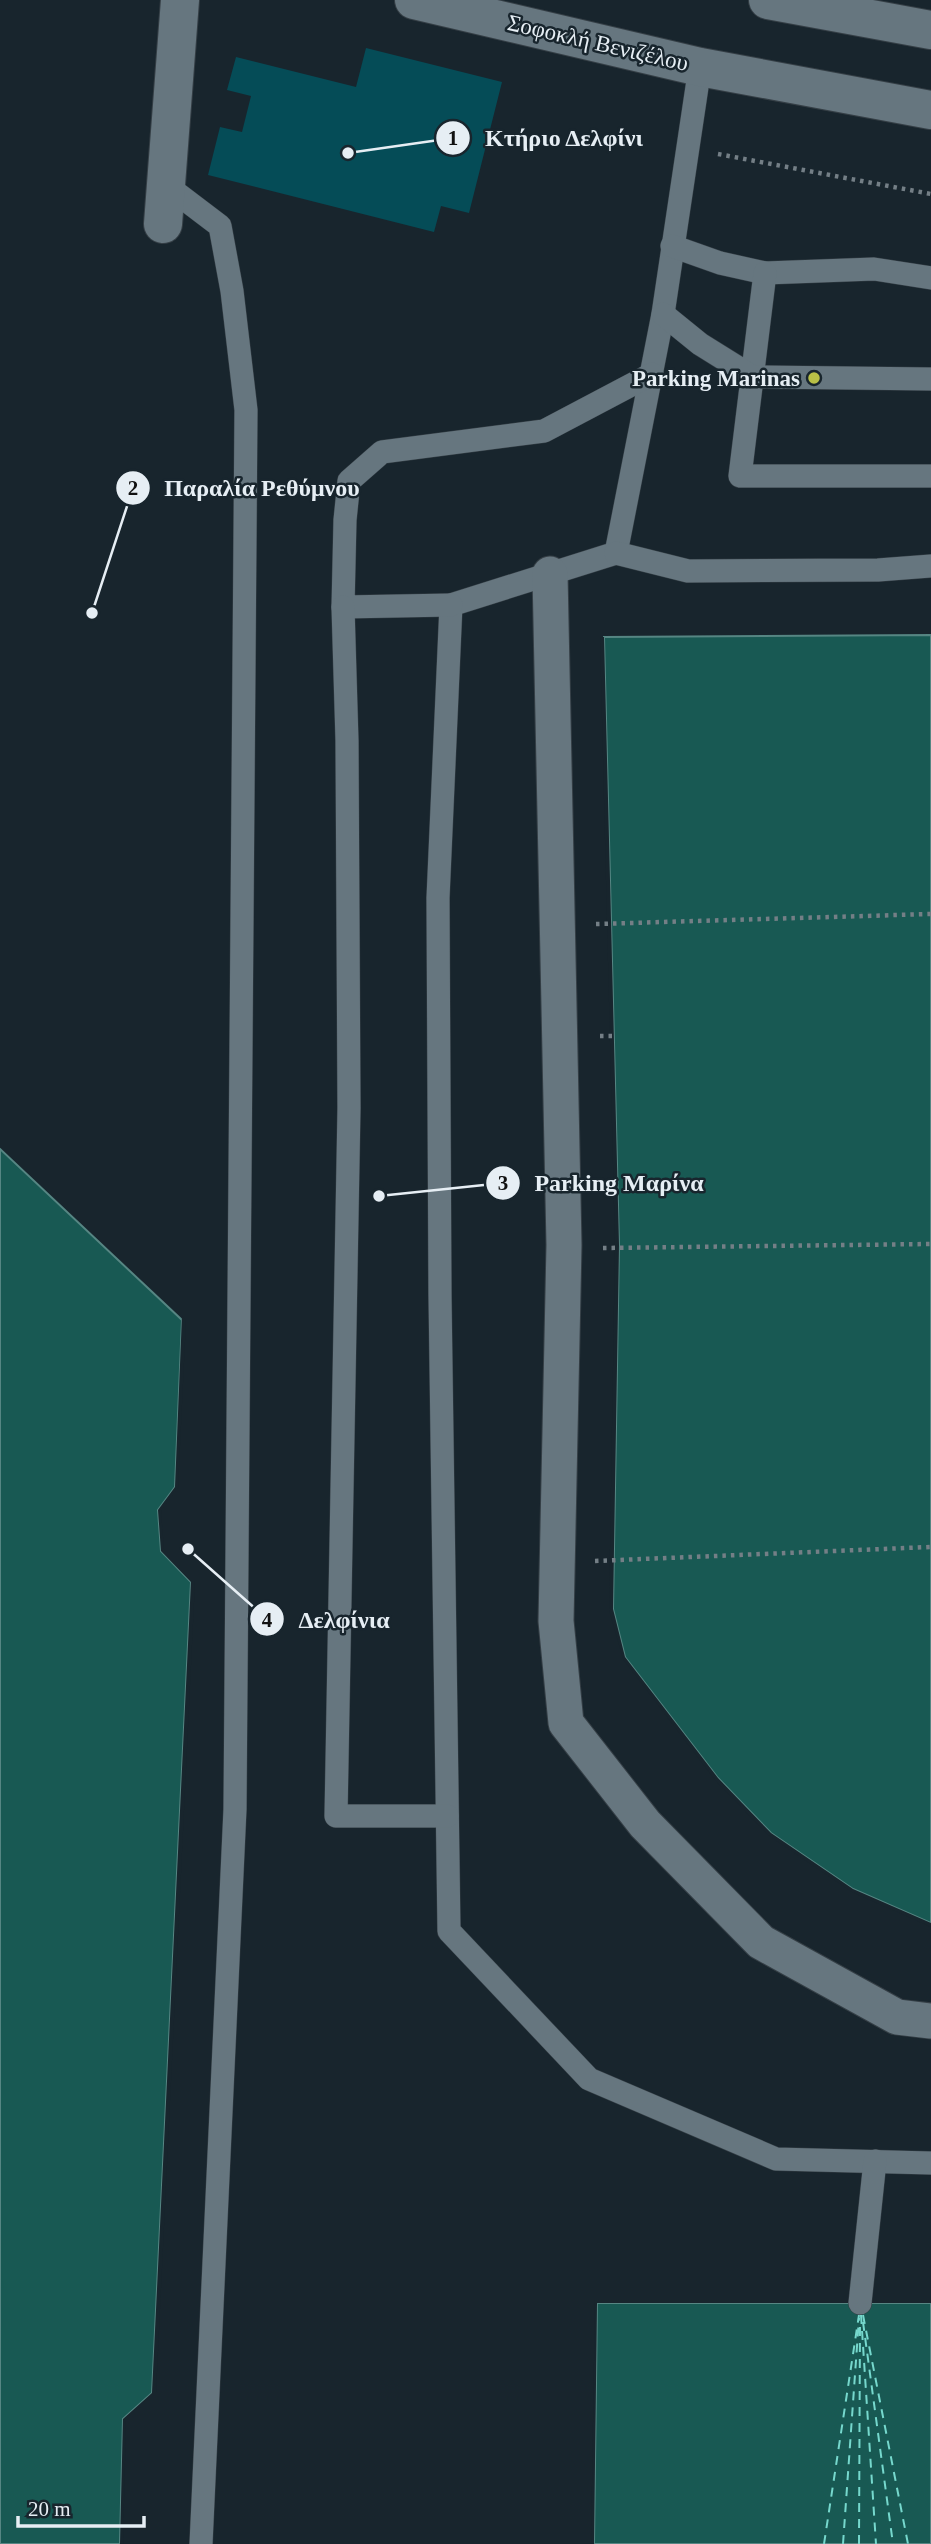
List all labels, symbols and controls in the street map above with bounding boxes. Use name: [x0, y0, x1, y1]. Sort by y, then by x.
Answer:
street label: Σοφοκλή Βενιζέλου: [505, 10, 691, 76]
callout: Κτήριο Δελφίνι: [435, 115, 658, 160]
text: Κτήριο Δελφίνι: [485, 125, 644, 151]
text: 1: [448, 126, 458, 150]
place label: Parking Marinas: [632, 366, 800, 391]
marker: Parking Marinas: [806, 370, 822, 386]
callout: Παραλία Ρεθύμνου: [115, 465, 374, 510]
text: Παραλία Ρεθύμνου: [164, 475, 360, 501]
text: 2: [128, 476, 138, 500]
callout: Parking Μαρίνα: [486, 1161, 718, 1206]
text: Parking Μαρίνα: [534, 1170, 704, 1196]
text: 3: [498, 1171, 508, 1195]
callout: Δελφίνια: [249, 1597, 403, 1642]
text: Δελφίνια: [298, 1607, 390, 1633]
text: 4: [262, 1608, 273, 1632]
scale bar: [18, 2484, 144, 2528]
text: 20 m: [28, 2497, 71, 2521]

